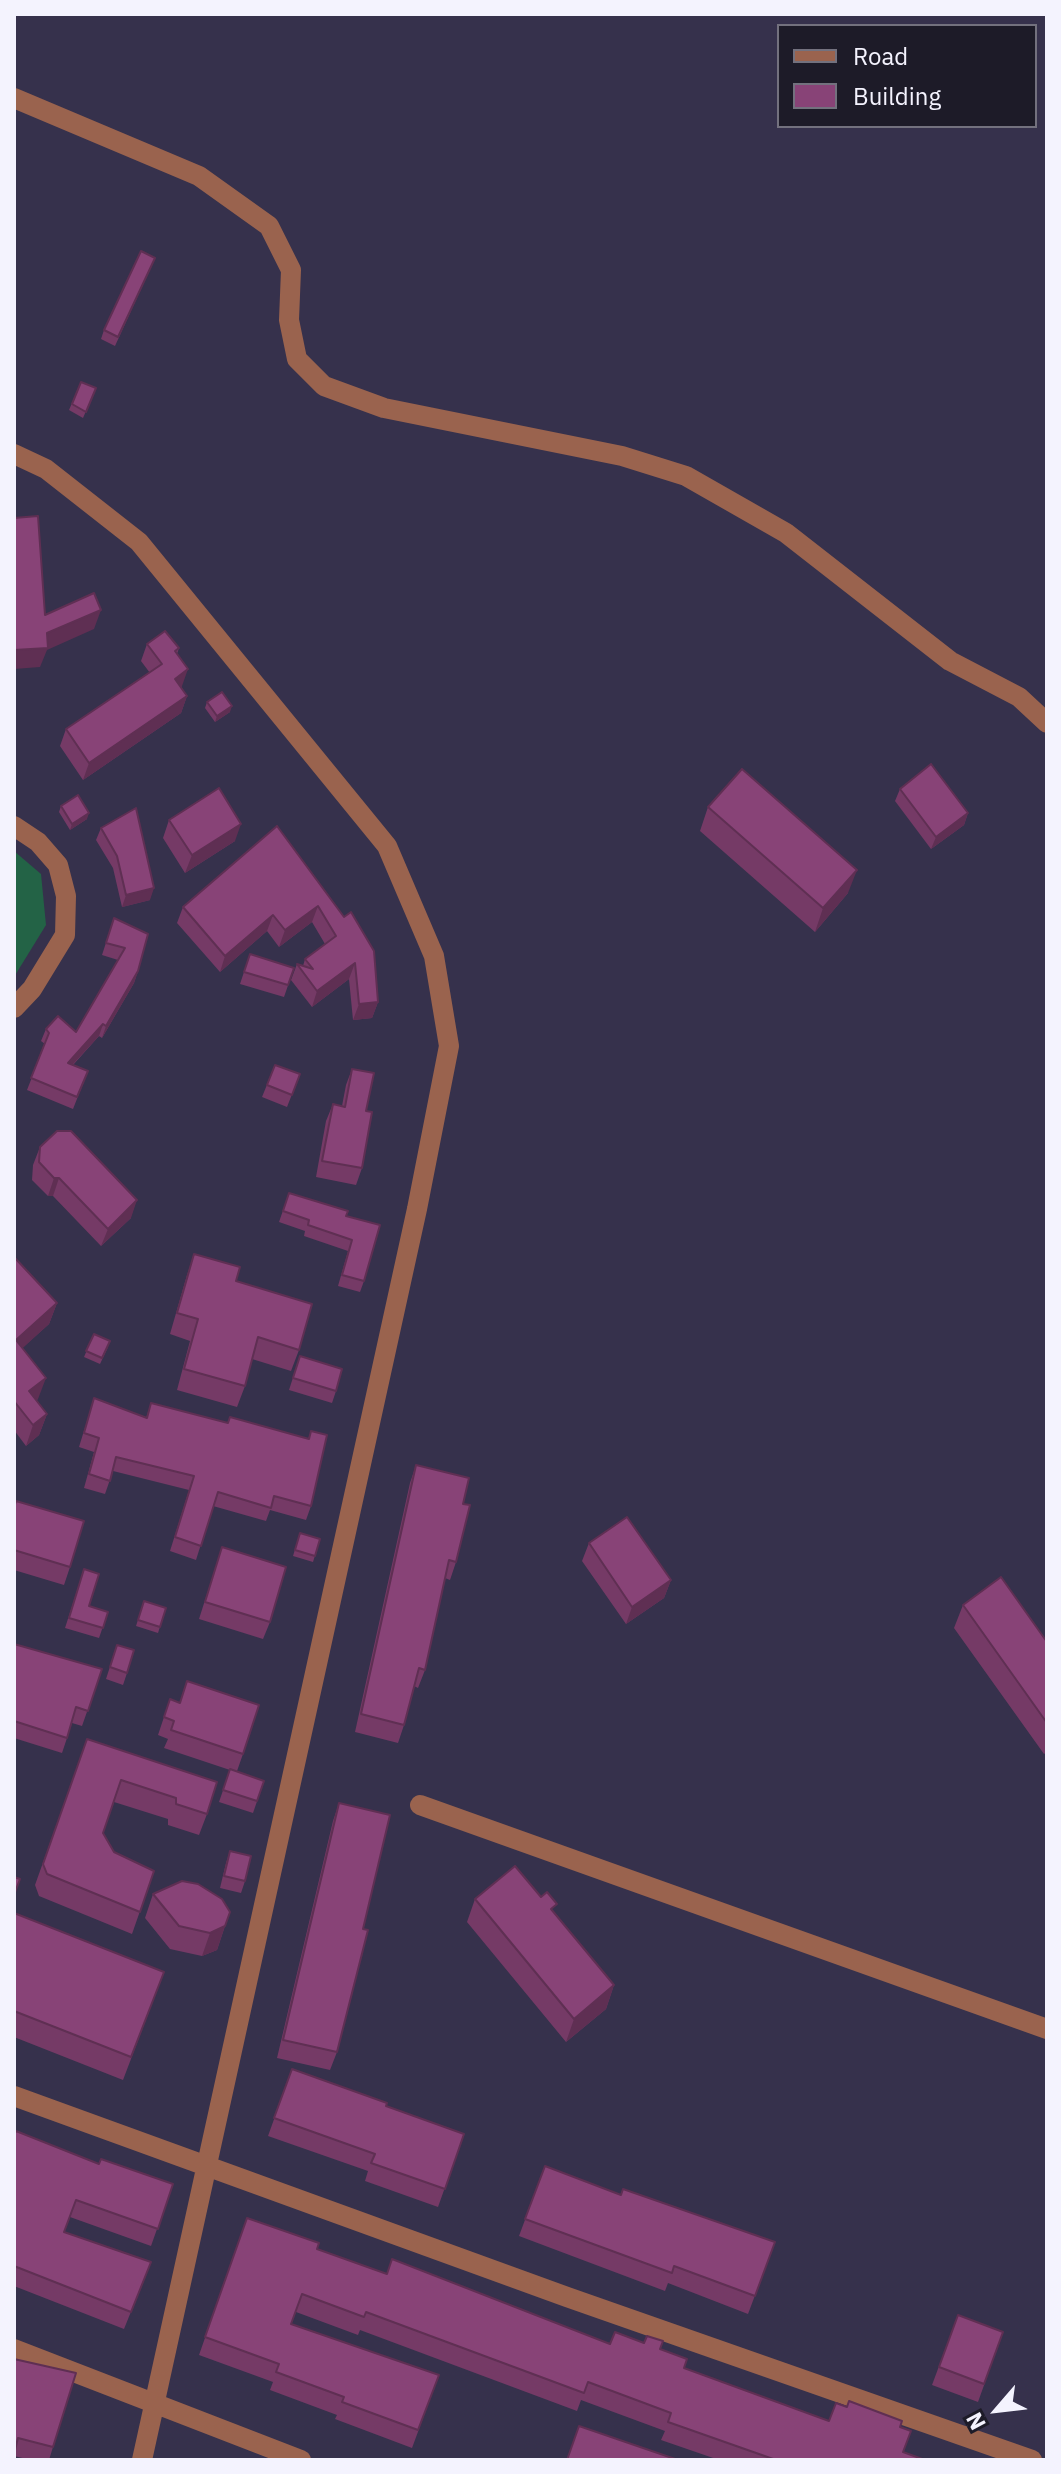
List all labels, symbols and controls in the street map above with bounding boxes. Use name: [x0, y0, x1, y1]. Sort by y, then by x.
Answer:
legend: [777, 24, 1037, 128]
text: Road: [853, 40, 908, 72]
text: Building: [853, 80, 941, 112]
north arrow: [957, 2370, 1037, 2450]
text: N: [959, 2408, 992, 2435]

